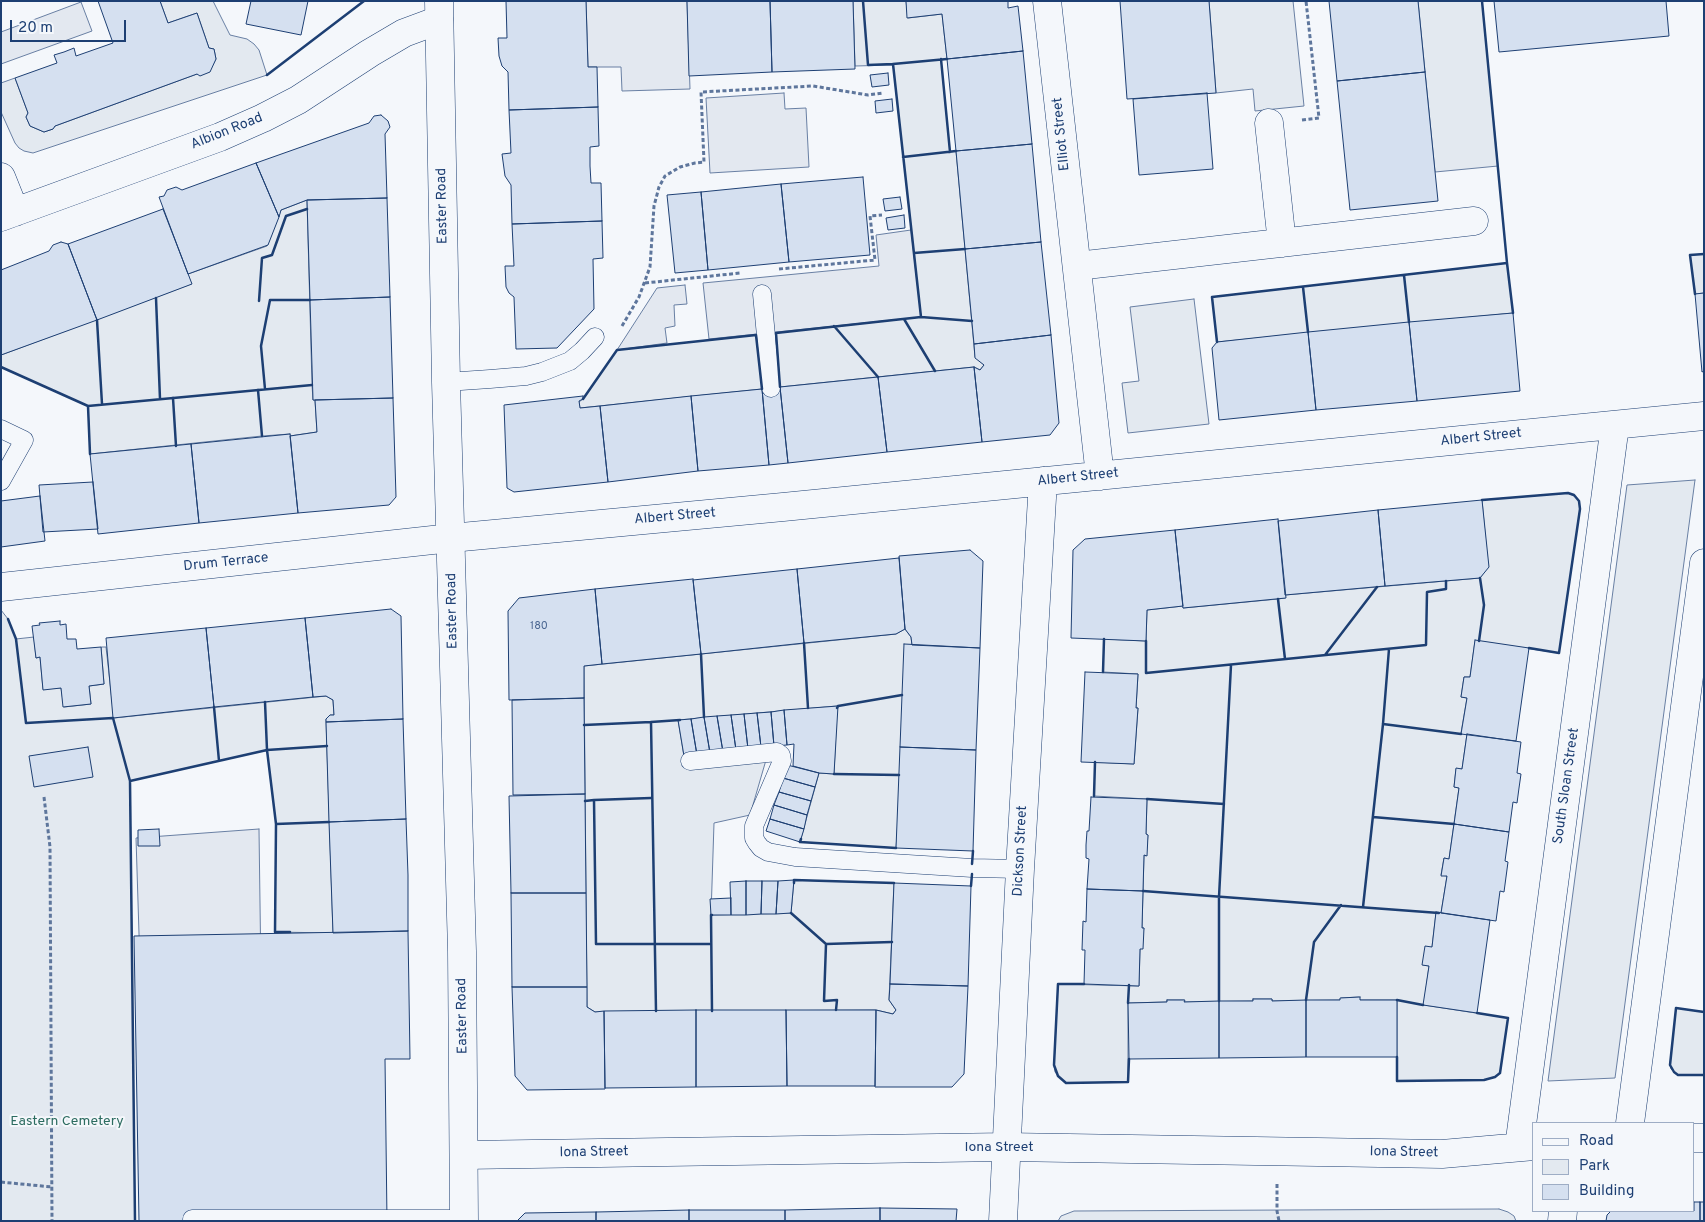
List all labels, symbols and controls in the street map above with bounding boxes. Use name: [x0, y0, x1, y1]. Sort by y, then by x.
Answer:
scale bar: [12, 10, 129, 42]
text: 20 m: [18, 19, 53, 38]
street label: Elliot Street: [1050, 96, 1074, 172]
street label: Albion Road: [189, 110, 265, 154]
street label: Easter Road: [434, 168, 452, 244]
street label: Albert Street: [1439, 425, 1523, 451]
street label: Albert Street: [1036, 465, 1120, 491]
street label: Albert Street: [634, 505, 716, 529]
street label: Drum Terrace: [183, 550, 269, 576]
street label: Easter Road: [444, 573, 462, 649]
house number: 180: [530, 620, 548, 634]
street label: South Sloan Street: [1551, 727, 1583, 845]
street label: Dickson Street: [1010, 805, 1032, 897]
street label: Easter Road: [454, 978, 472, 1054]
park label: Eastern Cemetery: [10, 1114, 124, 1130]
legend: [1532, 1122, 1695, 1212]
text: Road: [1579, 1132, 1614, 1151]
street label: Iona Street: [965, 1140, 1033, 1156]
street label: Iona Street: [559, 1144, 629, 1162]
street label: Iona Street: [1369, 1144, 1439, 1162]
text: Park: [1579, 1157, 1610, 1176]
text: Building: [1579, 1182, 1634, 1201]

